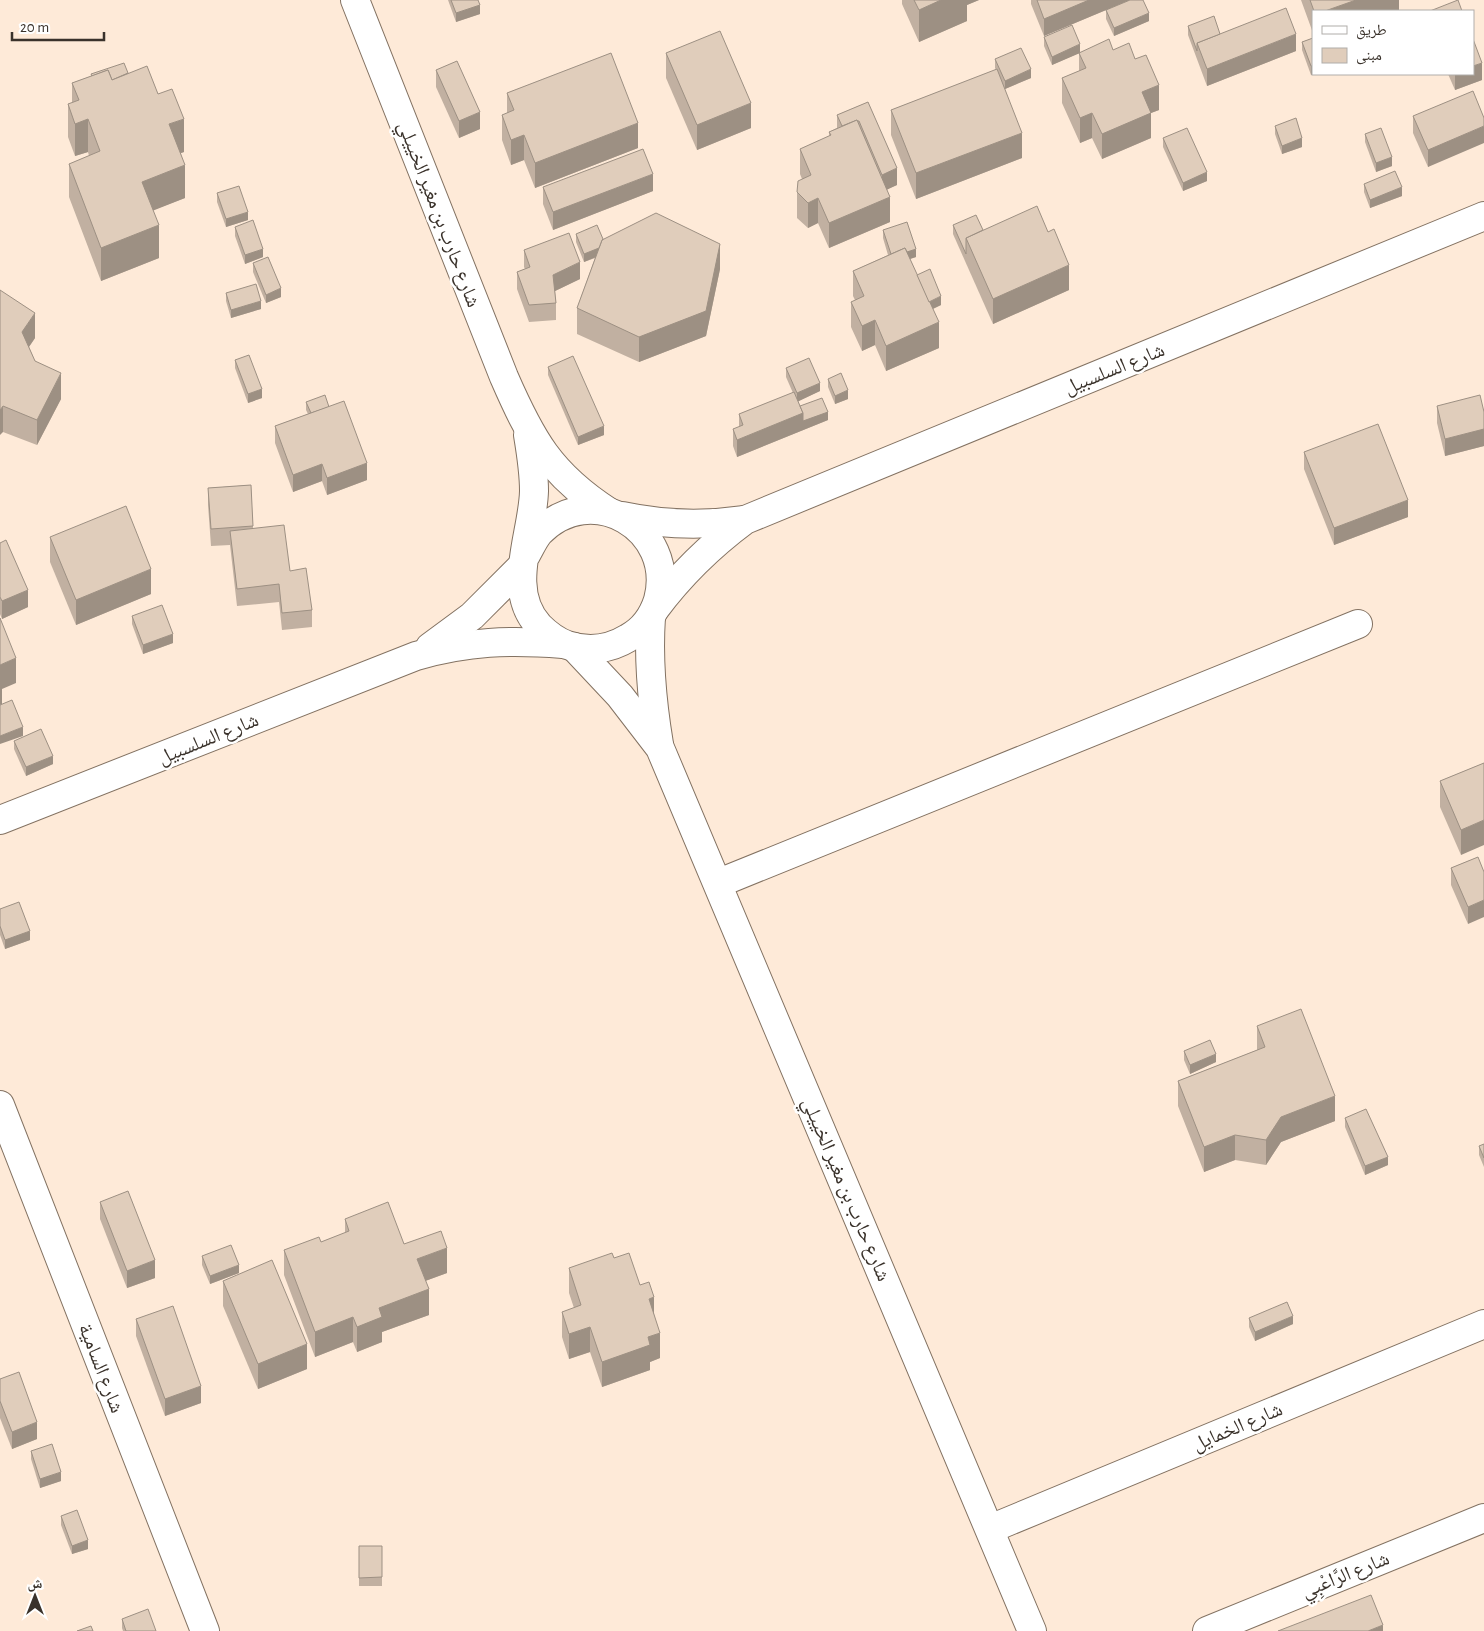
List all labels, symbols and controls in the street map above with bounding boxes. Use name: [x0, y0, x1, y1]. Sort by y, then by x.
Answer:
scale bar: [12, 10, 105, 42]
legend: [1312, 10, 1474, 75]
text: 20 m: [20, 20, 49, 35]
text: طريق: [1356, 23, 1387, 40]
text: مبنى: [1356, 48, 1382, 65]
street label: شارع حارب بن مغير الخييلي: [390, 119, 484, 312]
street label: شارع السلسبيل: [1061, 340, 1168, 400]
street label: شارع السلسبيل: [155, 710, 262, 770]
street label: شارع حارب بن مغير الخييلي: [794, 1095, 894, 1286]
street label: شارع السامية: [73, 1321, 127, 1417]
street label: شارع الخمايل: [1189, 1399, 1286, 1457]
street label: شارع الرَّاعْبِي: [1298, 1548, 1394, 1606]
north arrow: [10, 1571, 60, 1621]
text: ش: [28, 1577, 43, 1592]

